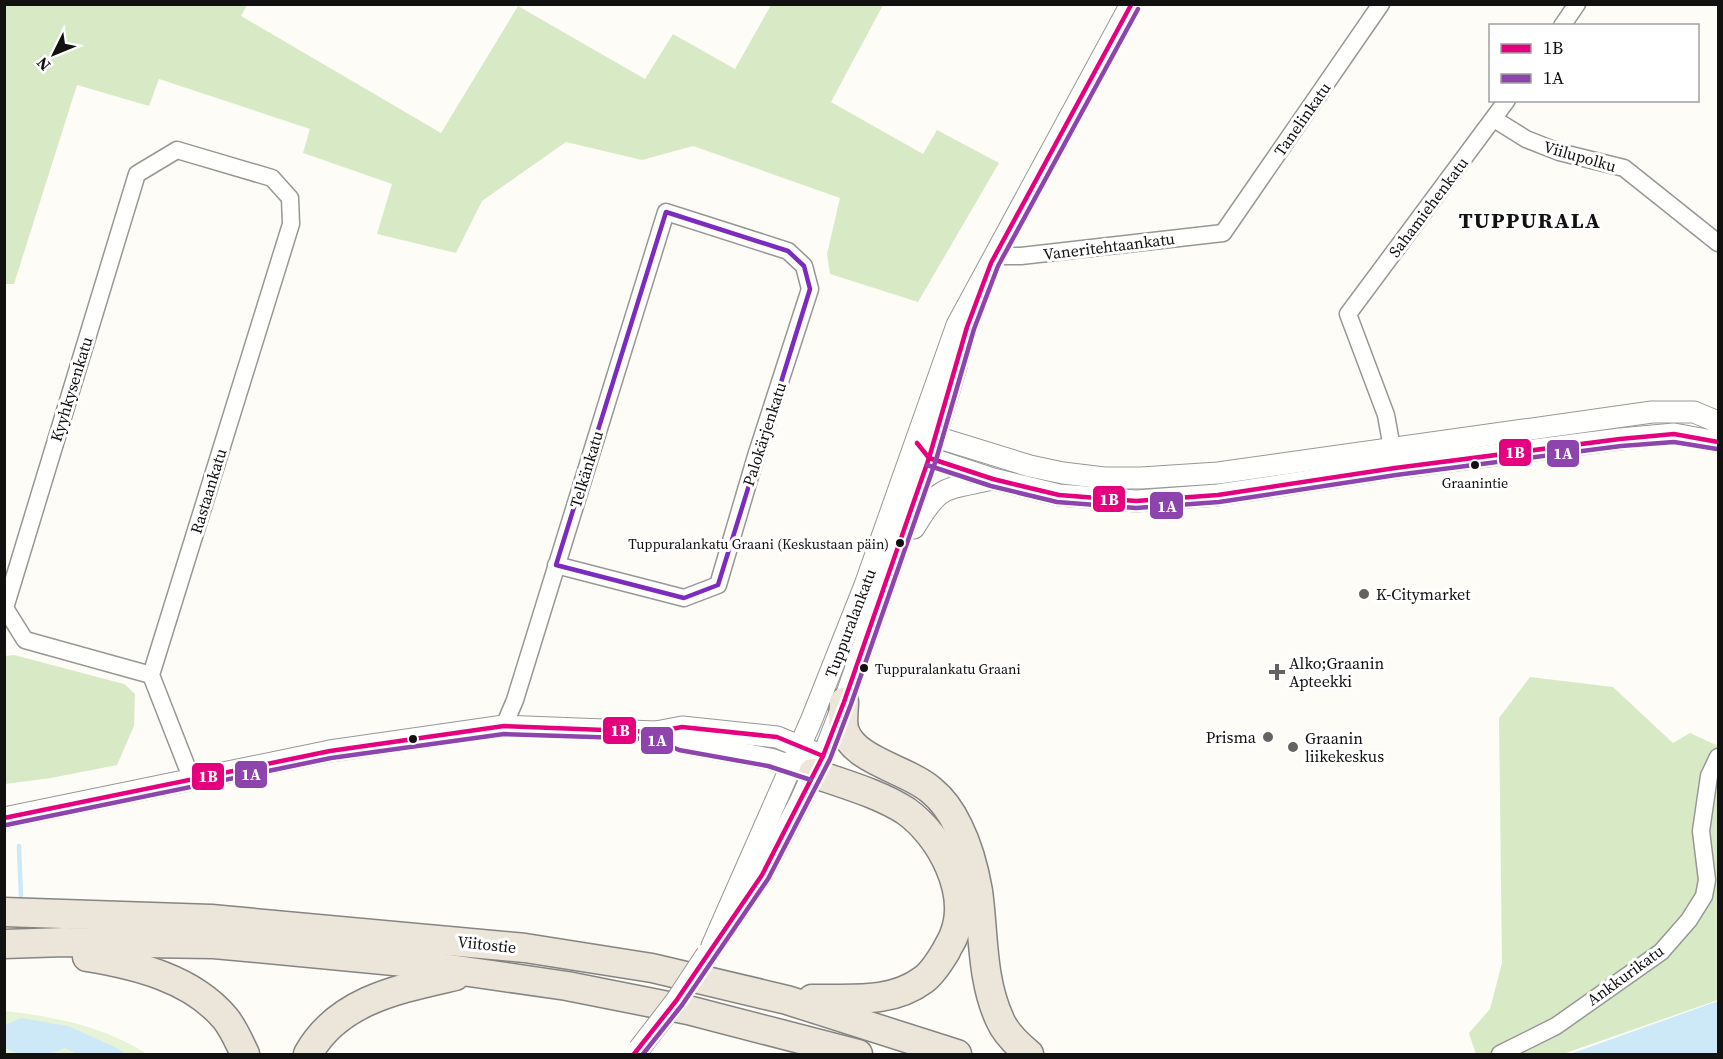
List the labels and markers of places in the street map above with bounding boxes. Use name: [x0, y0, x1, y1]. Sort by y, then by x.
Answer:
marker: Graanintie: [1469, 459, 1481, 471]
place label: Graanintie: [1442, 473, 1508, 493]
place label: Tuppuralankatu Graani (Keskustaan päin): [628, 534, 889, 554]
marker: Tuppuralankatu Graani (Keskustaan päin): [894, 537, 906, 549]
place label: K-Citymarket: [1376, 583, 1471, 605]
marker: K-Citymarket: [1357, 587, 1371, 601]
place label: Alko;Graanin Apteekki: [1289, 652, 1385, 692]
place label: Tuppuralankatu Graani: [875, 659, 1021, 679]
marker: Tuppuralankatu Graani: [858, 662, 870, 674]
marker: Alko;Graanin Apteekki: [1270, 665, 1284, 679]
place label: Prisma: [1206, 726, 1257, 748]
place label: Graanin liikekeskus: [1305, 727, 1384, 767]
marker: Prisma: [1261, 730, 1275, 744]
unlabelled marker: [407, 733, 419, 745]
marker: Graanin liikekeskus: [1286, 740, 1300, 754]

